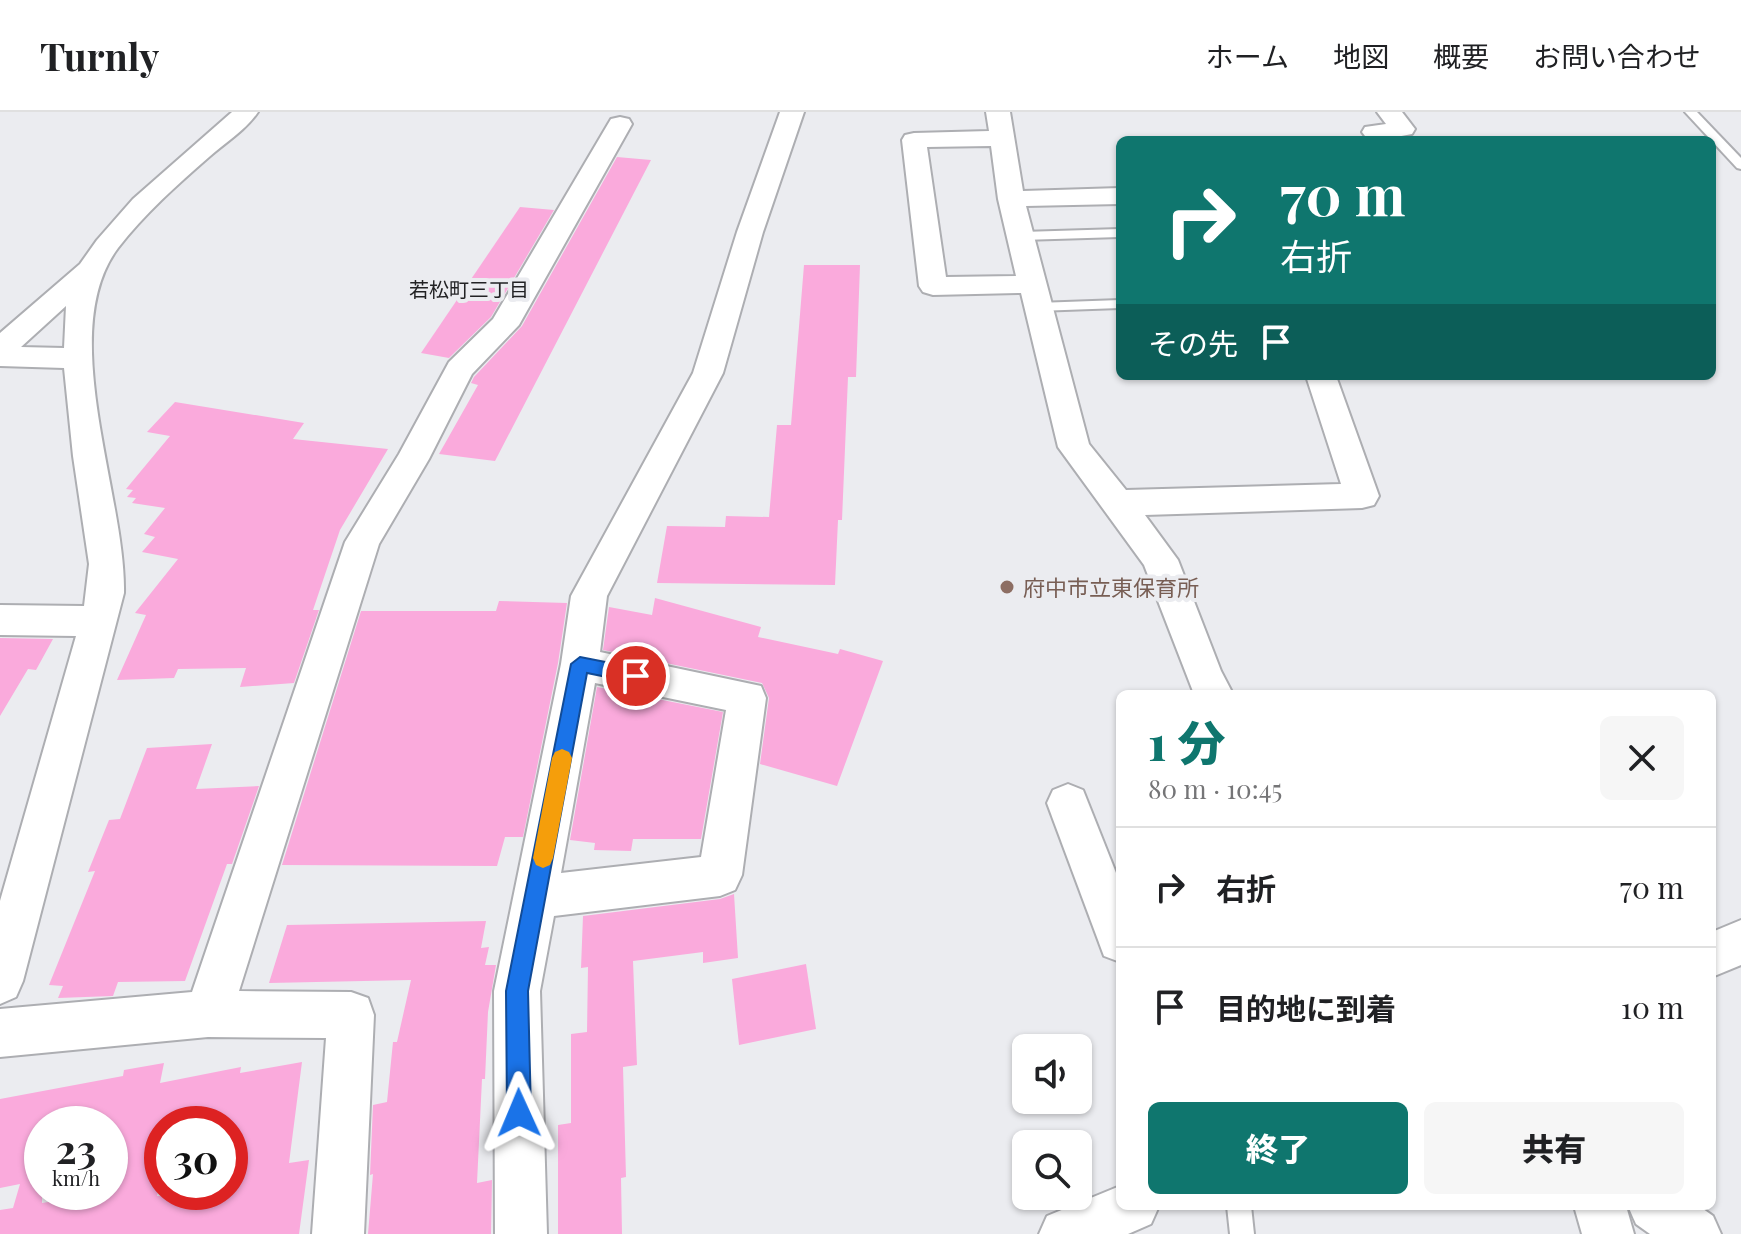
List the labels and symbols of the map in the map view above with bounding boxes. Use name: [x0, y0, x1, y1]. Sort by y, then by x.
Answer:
district label: 若松町三丁目: [409, 275, 529, 302]
place label: 府中市立東保育所: [1023, 572, 1199, 602]
marker: 府中市立東保育所: [998, 578, 1016, 596]
pin: [602, 642, 670, 710]
position arrow: [477, 1071, 561, 1155]
speed limit sign: 30: [144, 1106, 248, 1210]

